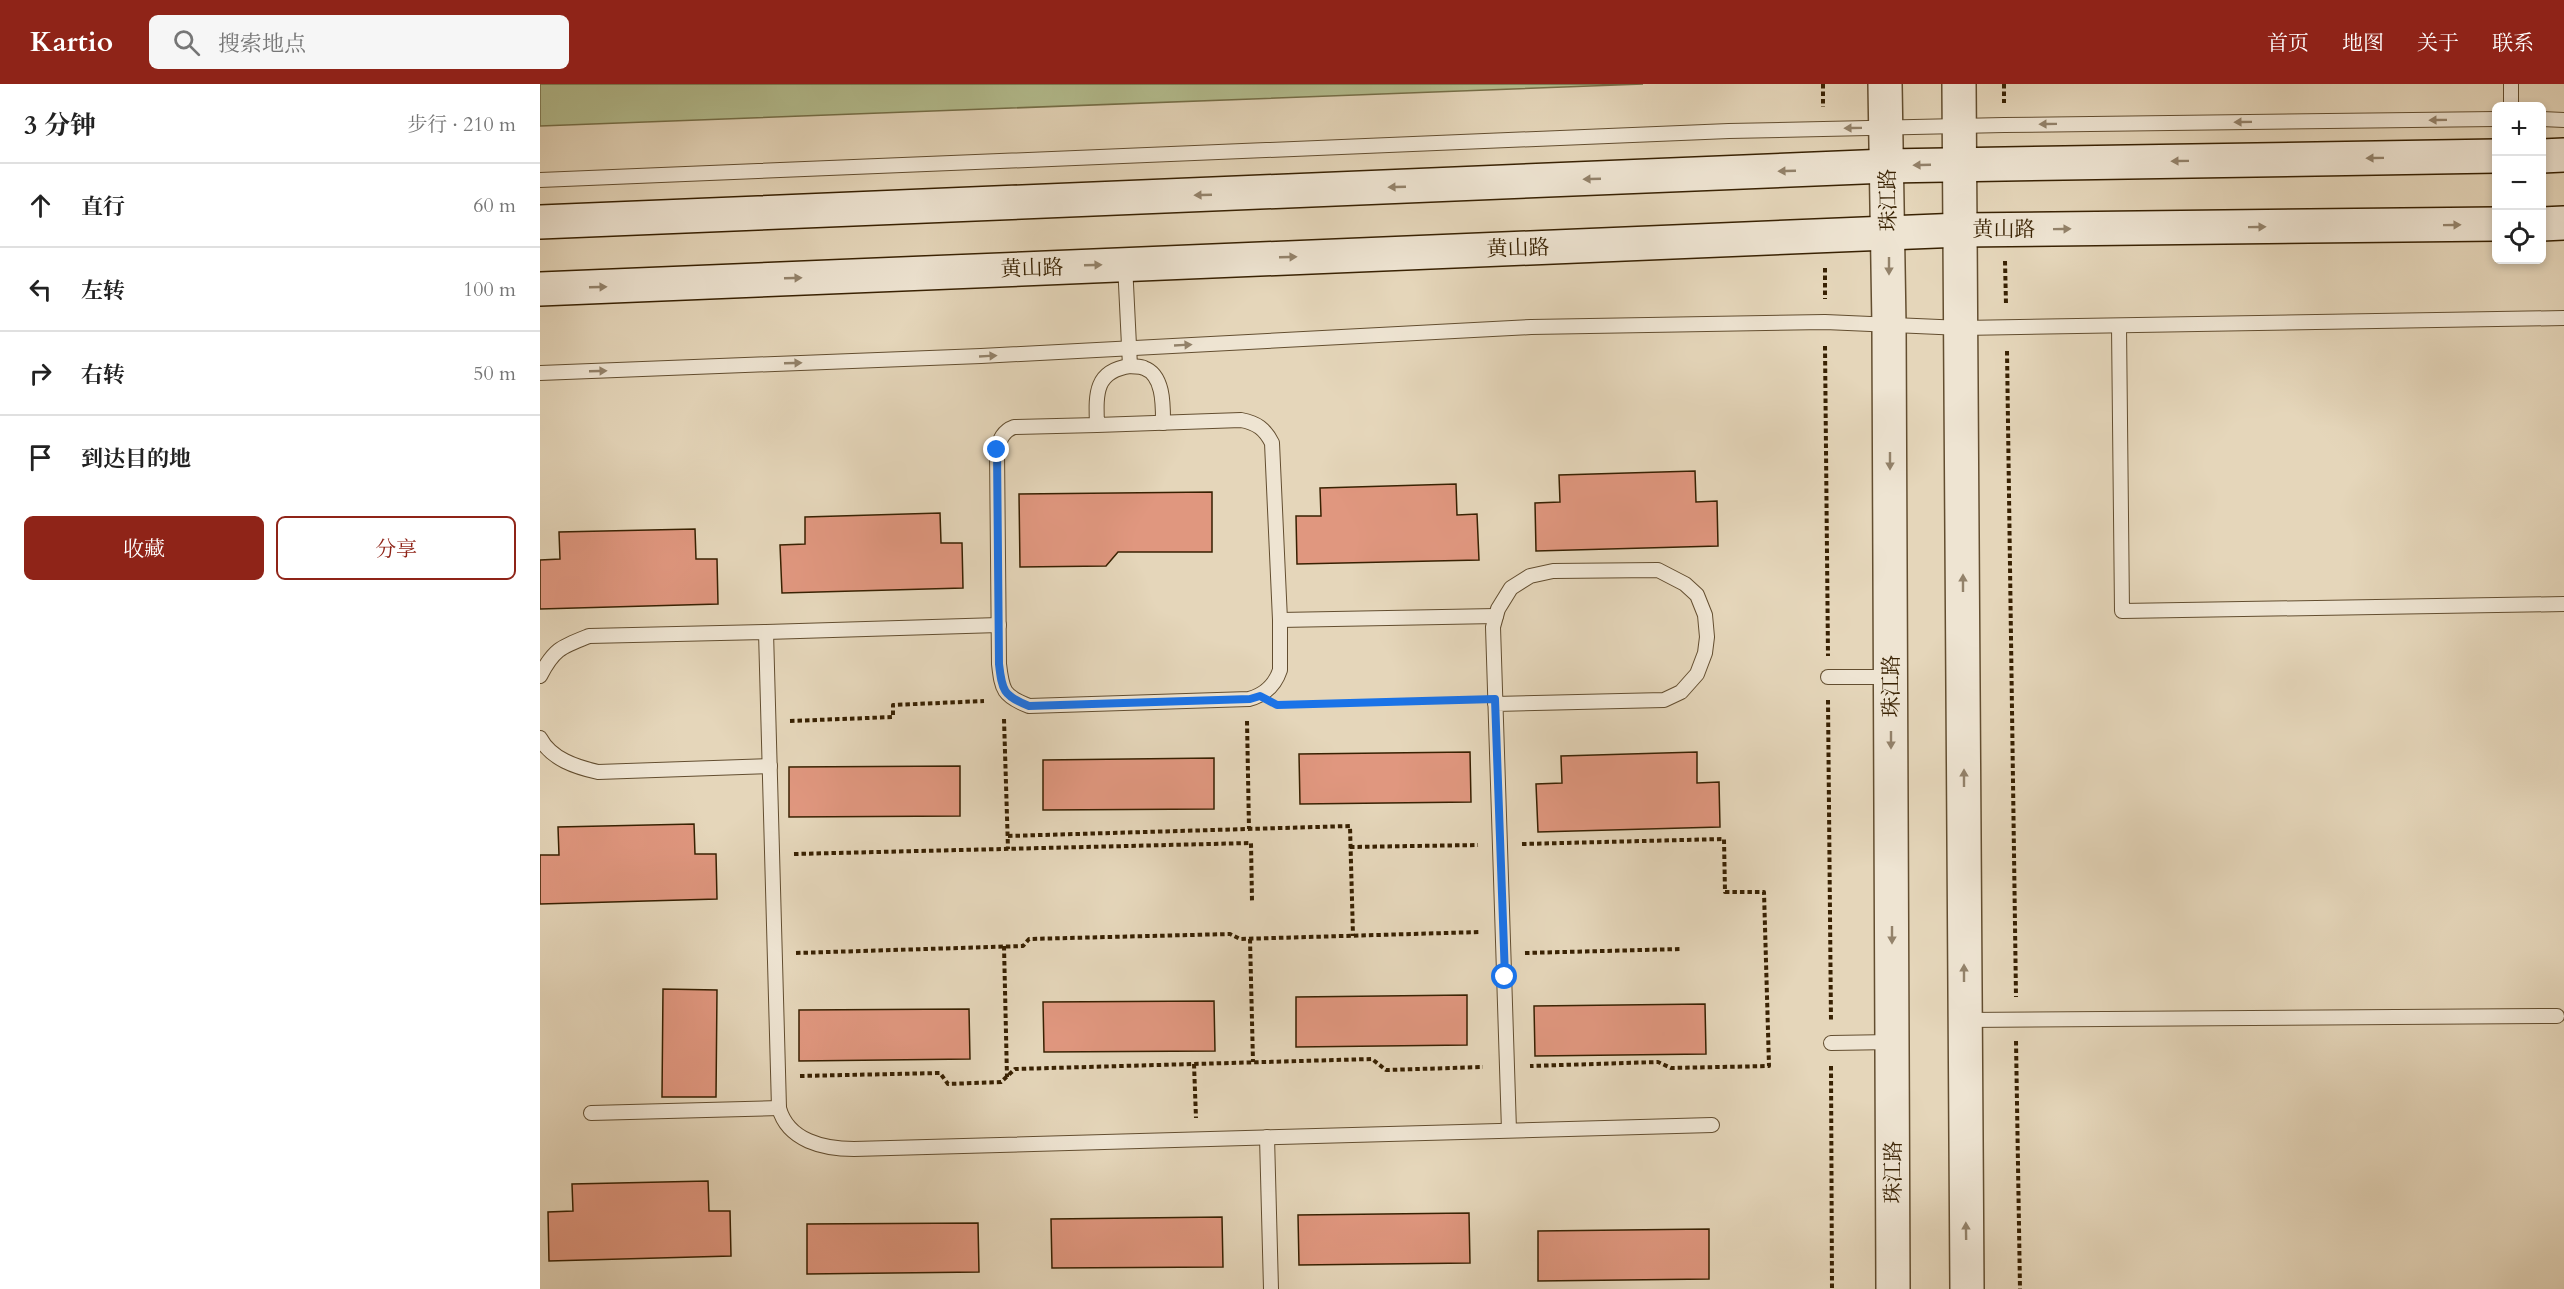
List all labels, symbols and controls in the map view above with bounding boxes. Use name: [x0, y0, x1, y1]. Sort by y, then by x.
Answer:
search box: [149, 15, 569, 69]
text: Kartio: [30, 23, 113, 61]
icon: search: [170, 26, 203, 59]
text: 搜索地点: [218, 29, 306, 59]
text: 首页: [2267, 29, 2309, 58]
text: 地图: [2342, 29, 2384, 58]
text: 关于: [2417, 29, 2459, 58]
text: 联系: [2492, 29, 2534, 58]
map controls: [2492, 102, 2546, 264]
button: +: [2492, 102, 2546, 156]
text: 3 分钟: [24, 108, 96, 143]
text: 步行 · 210 m: [407, 111, 516, 138]
one-way arrow: [2429, 115, 2448, 125]
one-way arrow: [2234, 117, 2253, 127]
one-way arrow: [2039, 120, 2058, 129]
one-way arrow: [1844, 123, 1863, 133]
one-way arrow: [2366, 153, 2385, 163]
one-way arrow: [2171, 156, 2190, 166]
button: −: [2492, 156, 2546, 210]
one-way arrow: [1913, 160, 1932, 169]
one-way arrow: [1778, 166, 1797, 175]
street label: 珠江路: [1873, 168, 1904, 232]
one-way arrow: [1583, 174, 1602, 183]
one-way arrow: [1388, 182, 1407, 191]
icon: ahead: [24, 189, 57, 222]
one-way arrow: [1193, 190, 1212, 199]
text: 直行: [81, 192, 125, 222]
text: 60 m: [473, 192, 516, 219]
button: locate: [2492, 210, 2546, 264]
street label: 黄山路: [1973, 215, 2036, 244]
one-way arrow: [2442, 220, 2461, 229]
one-way arrow: [2247, 222, 2266, 232]
one-way arrow: [2052, 224, 2071, 234]
street label: 黄山路: [1486, 233, 1550, 264]
street label: 黄山路: [1000, 253, 1064, 284]
one-way arrow: [1278, 253, 1297, 262]
one-way arrow: [1884, 257, 1894, 276]
one-way arrow: [1083, 261, 1102, 270]
icon: left: [24, 273, 57, 306]
one-way arrow: [784, 274, 803, 283]
text: 左转: [81, 276, 125, 306]
text: 100 m: [463, 276, 516, 303]
one-way arrow: [589, 282, 608, 291]
one-way arrow: [1173, 341, 1192, 350]
one-way arrow: [979, 351, 998, 360]
icon: right: [24, 357, 57, 390]
one-way arrow: [784, 359, 803, 368]
text: 右转: [81, 360, 125, 390]
text: 50 m: [473, 360, 516, 387]
one-way arrow: [589, 366, 608, 375]
route end: [983, 436, 1009, 462]
icon: arrive: [24, 441, 57, 474]
text: 到达目的地: [81, 444, 191, 474]
one-way arrow: [1885, 452, 1895, 471]
button: 收藏: [24, 516, 264, 580]
button: 分享: [276, 516, 516, 580]
one-way arrow: [1958, 573, 1968, 592]
street label: 珠江路: [1877, 655, 1906, 718]
one-way arrow: [1886, 731, 1896, 750]
one-way arrow: [1959, 768, 1969, 787]
one-way arrow: [1887, 926, 1897, 945]
route start: [1491, 963, 1517, 989]
one-way arrow: [1959, 963, 1969, 982]
street label: 珠江路: [1879, 1141, 1908, 1204]
one-way arrow: [1962, 1221, 1971, 1240]

